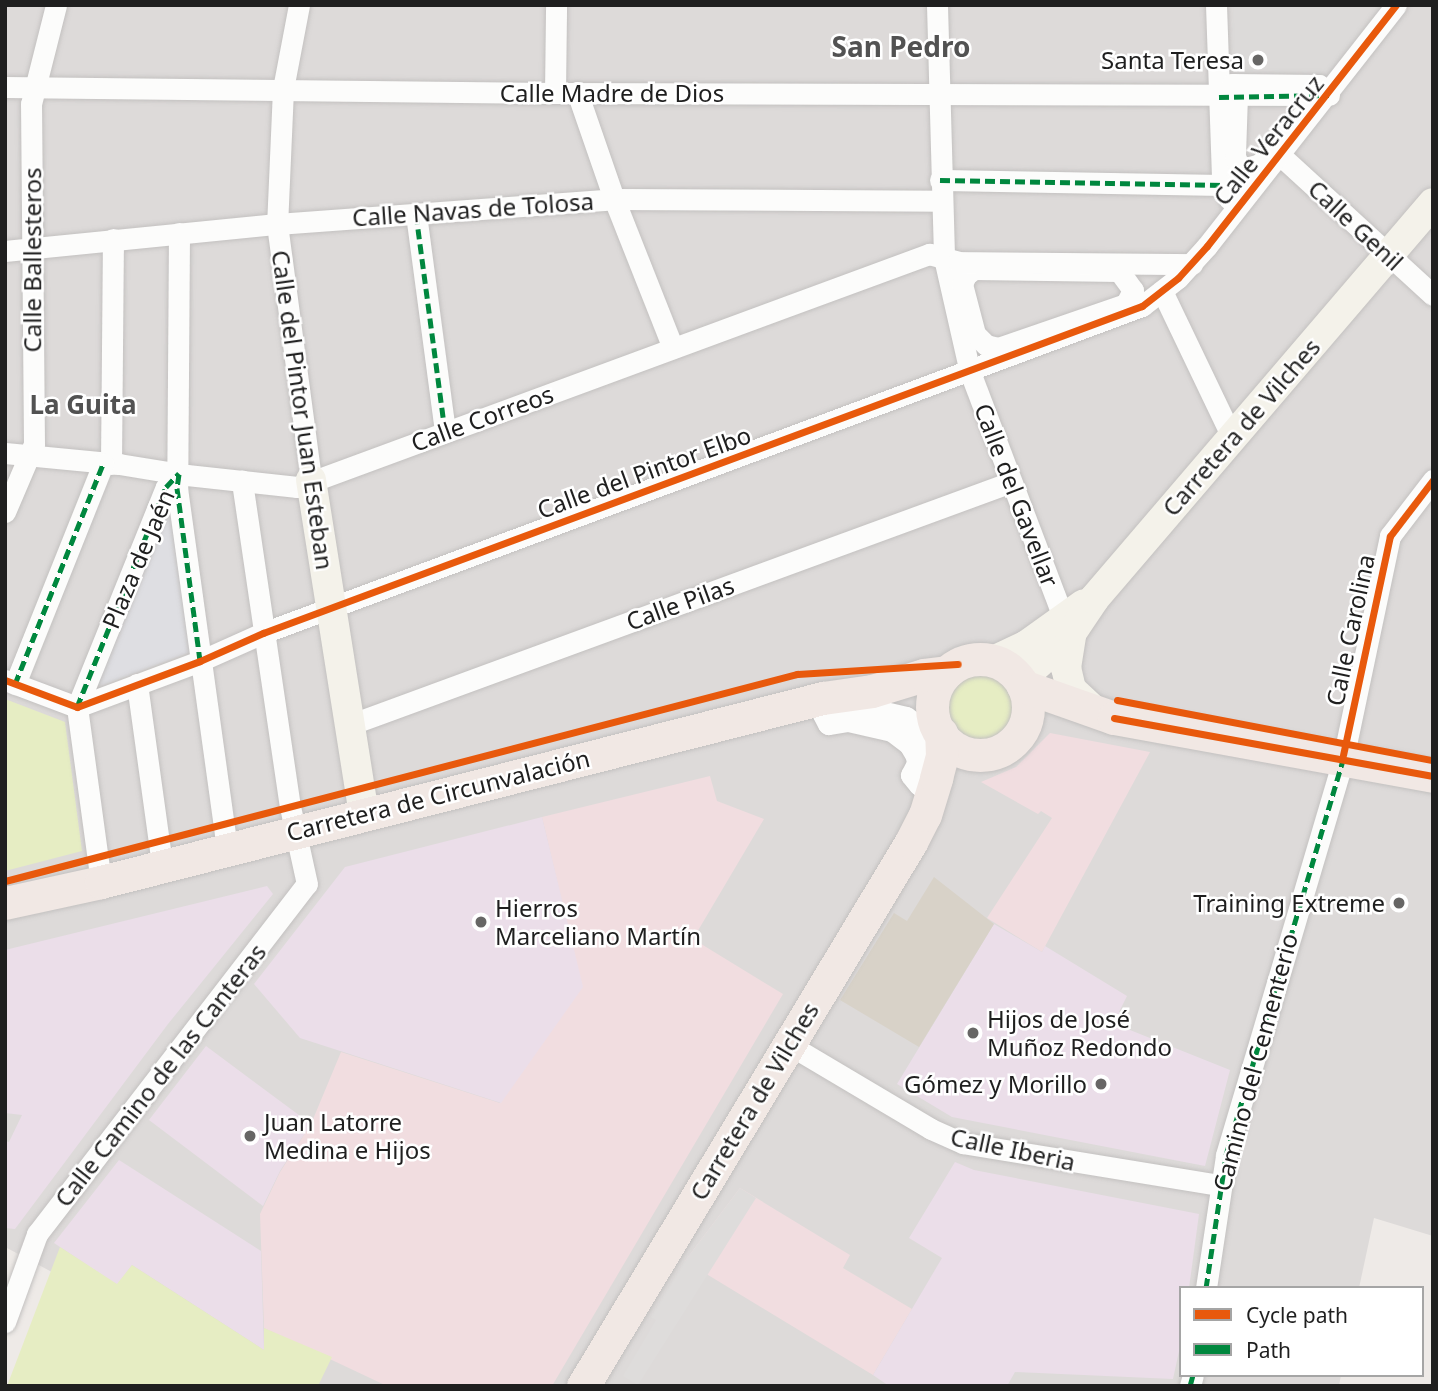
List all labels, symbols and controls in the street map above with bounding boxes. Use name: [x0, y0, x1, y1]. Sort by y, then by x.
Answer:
district label: San Pedro: [832, 29, 970, 63]
place label: Santa Teresa: [1101, 46, 1244, 74]
marker: Santa Teresa: [1250, 52, 1266, 68]
street label: Calle Veracruz: [1207, 69, 1329, 211]
street label: Calle Madre de Dios: [500, 79, 724, 107]
street label: Calle Ballesteros: [18, 168, 46, 352]
street label: Calle Genil: [1303, 174, 1409, 276]
street label: Calle Navas de Tolosa: [351, 186, 595, 232]
street label: Calle del Pintor Juan Esteban: [266, 248, 340, 572]
street label: Carretera de Vilches: [1156, 332, 1326, 522]
street label: Calle Correos: [407, 379, 557, 457]
district label: La Guita: [29, 389, 137, 421]
street label: Calle del Gavellar: [969, 399, 1065, 591]
street label: Calle del Pintor Elbo: [533, 420, 755, 524]
street label: Plaza de Jaén: [96, 485, 180, 633]
street label: Calle Carolina: [1320, 552, 1380, 708]
street label: Calle Pilas: [622, 570, 738, 636]
street label: Carretera de Circunvalación: [283, 743, 593, 847]
place label: Training Extreme: [1193, 889, 1385, 917]
place label: Hierros Marceliano Martín: [495, 894, 701, 950]
marker: Training Extreme: [1391, 895, 1407, 911]
marker: Hierros Marceliano Martín: [473, 914, 489, 930]
street label: Camino del Cementerio: [1207, 930, 1303, 1194]
street label: Calle Camino de las Canteras: [48, 938, 272, 1212]
street label: Carretera de Vilches: [684, 997, 824, 1205]
place label: Hijos de José Muñoz Redondo: [987, 1005, 1172, 1061]
marker: Hijos de José Muñoz Redondo: [965, 1025, 981, 1041]
place label: Gómez y Morillo: [904, 1070, 1087, 1098]
marker: Gómez y Morillo: [1093, 1076, 1109, 1092]
place label: Juan Latorre Medina e Hijos: [264, 1108, 431, 1164]
street label: Calle Iberia: [948, 1122, 1078, 1176]
marker: Juan Latorre Medina e Hijos: [242, 1128, 258, 1144]
legend: [1179, 1286, 1424, 1377]
text: Cycle path: [1246, 1301, 1348, 1329]
text: Path: [1246, 1336, 1291, 1364]

